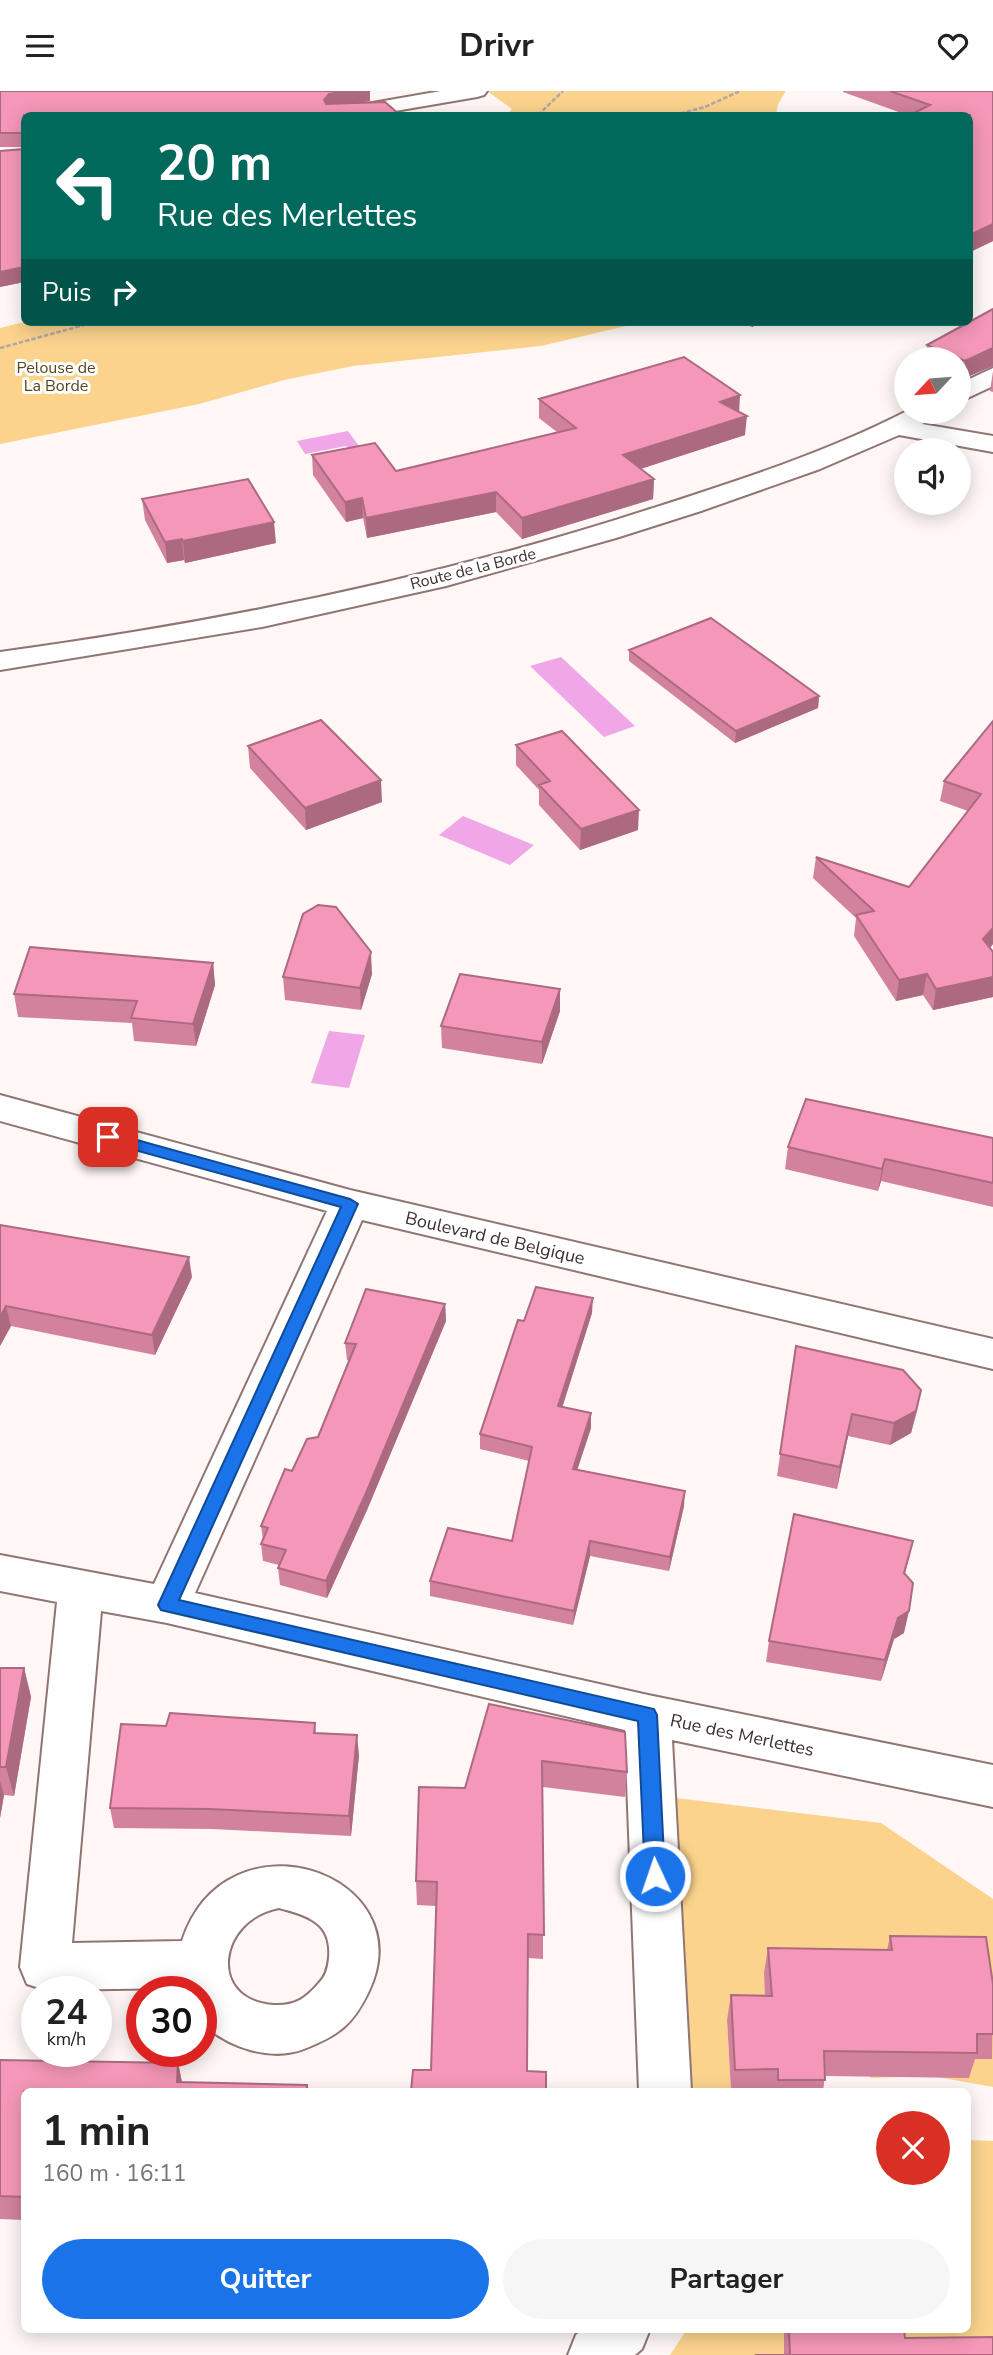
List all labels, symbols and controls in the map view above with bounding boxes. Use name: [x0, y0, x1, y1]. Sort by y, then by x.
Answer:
text: Drivr: [459, 24, 534, 67]
icon: menu: [21, 27, 59, 65]
icon: heart: [934, 27, 972, 65]
text: 20 m: [157, 130, 272, 197]
icon: left: [42, 140, 133, 231]
text: Rue des Merlettes: [157, 194, 417, 237]
icon: right: [105, 273, 143, 311]
text: Puis: [42, 275, 91, 310]
north arrow: [894, 347, 971, 423]
map controls: [894, 347, 971, 515]
park label: Pelouse de La Borde: [17, 357, 95, 397]
button: sound: [894, 438, 971, 515]
street label: Route de la Borde: [408, 543, 538, 595]
pin: [78, 1107, 138, 1167]
icon: arrive: [89, 1118, 127, 1156]
street label: Boulevard de Belgique: [403, 1206, 587, 1270]
street label: Rue des Merlettes: [668, 1708, 816, 1762]
position arrow: [618, 1839, 692, 1913]
speed limit sign: 30: [126, 1976, 217, 2067]
text: 24: [45, 1989, 88, 2036]
text: km/h: [47, 2027, 86, 2051]
text: 1 min: [42, 2103, 151, 2160]
button: close: [876, 2111, 950, 2185]
text: 160 m · 16:11: [42, 2158, 187, 2189]
button: Quitter: [42, 2239, 489, 2319]
button: Partager: [503, 2239, 950, 2319]

